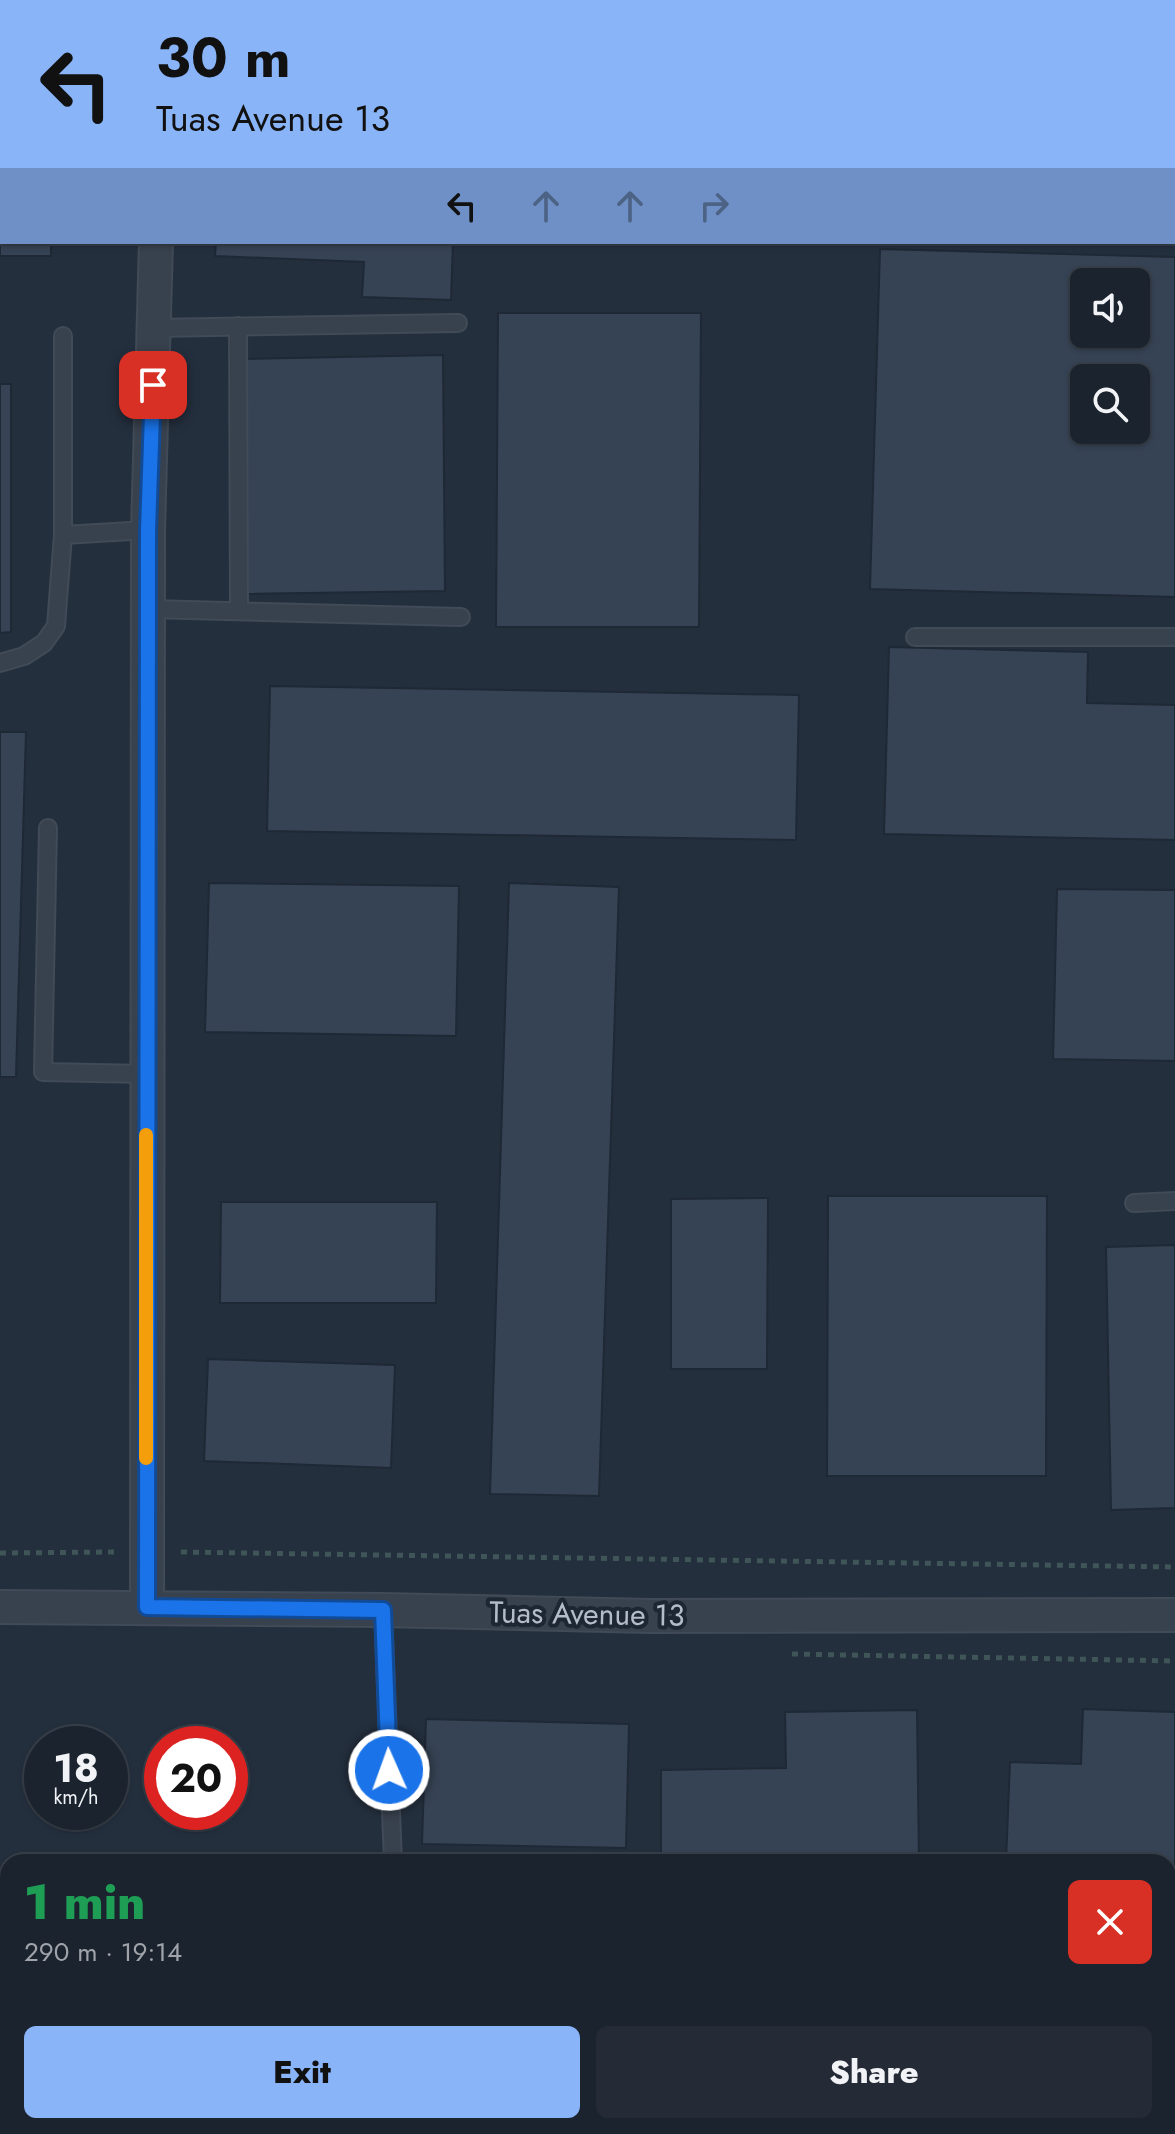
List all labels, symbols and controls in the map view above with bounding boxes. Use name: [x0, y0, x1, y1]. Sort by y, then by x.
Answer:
text: 30 m: [156, 17, 291, 98]
icon: left: [24, 32, 128, 136]
text: Tuas Avenue 13: [156, 92, 390, 144]
icon: left: [440, 184, 484, 228]
icon: ahead: [524, 184, 568, 228]
icon: ahead: [608, 184, 652, 228]
icon: right: [692, 184, 736, 228]
map controls: [1070, 268, 1150, 444]
button: sound: [1070, 268, 1150, 348]
pin: [119, 351, 187, 419]
icon: arrive: [131, 363, 175, 407]
button: search: [1070, 364, 1150, 444]
street label: Tuas Avenue 13: [489, 1590, 685, 1637]
speed limit sign: 20: [144, 1726, 248, 1830]
position arrow: [347, 1728, 431, 1812]
text: 18: [53, 1739, 99, 1797]
text: km/h: [53, 1783, 99, 1812]
text: 1 min: [24, 1868, 145, 1937]
button: close: [1068, 1880, 1152, 1964]
text: 290 m · 19:14: [24, 1933, 182, 1971]
button: Exit: [24, 2026, 580, 2118]
button: Share: [596, 2026, 1152, 2118]

